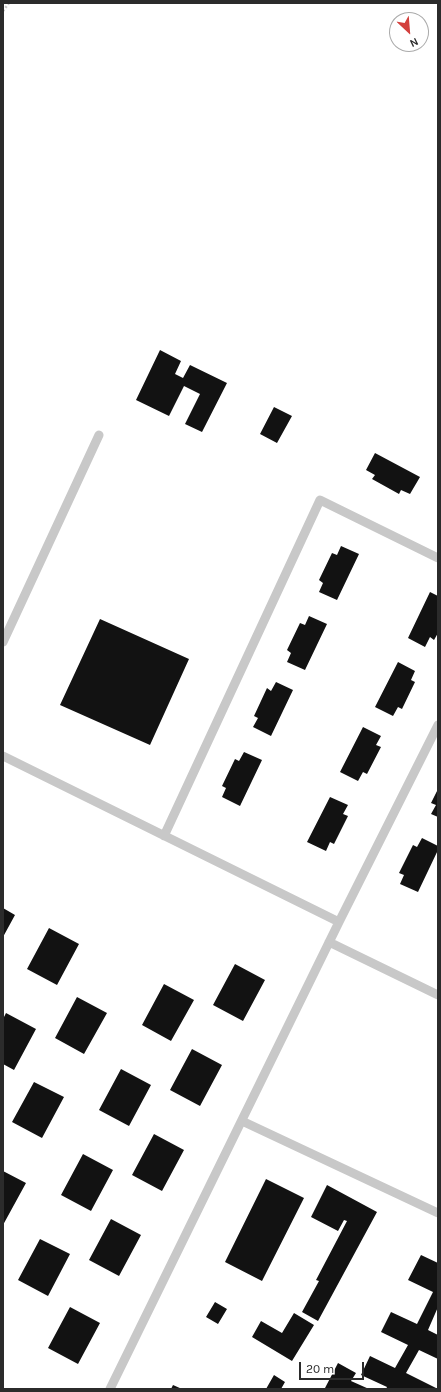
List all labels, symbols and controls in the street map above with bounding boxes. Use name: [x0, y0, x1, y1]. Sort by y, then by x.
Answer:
north arrow: [389, 12, 429, 52]
text: N: [408, 35, 420, 50]
scale bar: [301, 1354, 366, 1380]
text: 20 m: [306, 1362, 334, 1376]

